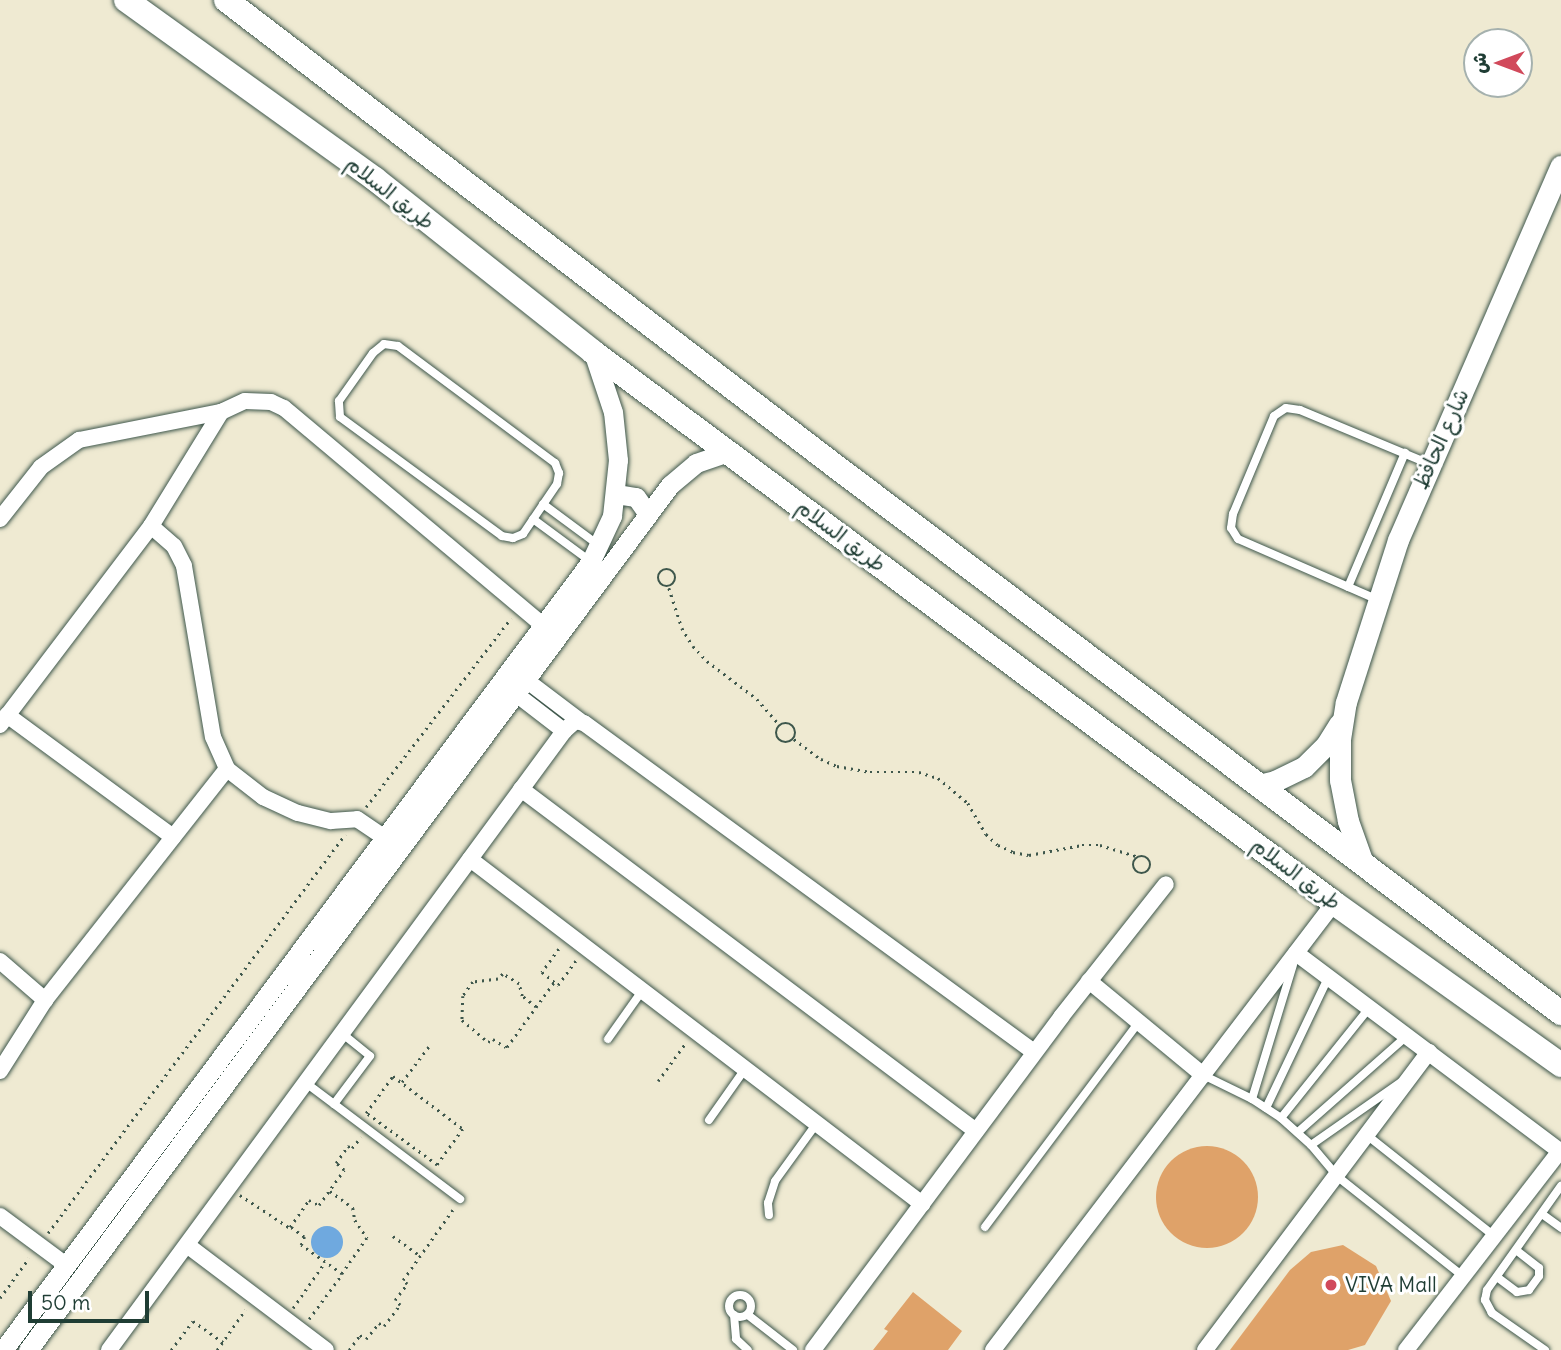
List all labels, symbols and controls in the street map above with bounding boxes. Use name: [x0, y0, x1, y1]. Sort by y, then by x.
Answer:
north arrow: [1463, 28, 1533, 98]
text: ش: [1467, 53, 1491, 73]
street label: طريق السلام: [341, 151, 439, 235]
street label: شارع الحافظ: [1408, 385, 1474, 493]
street label: طريق السلام: [791, 494, 891, 578]
street label: طريق السلام: [1246, 832, 1346, 916]
place label: VIVA Mall: [1345, 1272, 1437, 1298]
scale bar: [32, 1276, 152, 1320]
marker: VIVA Mall: [1323, 1277, 1339, 1293]
text: 50 m: [41, 1289, 90, 1316]

